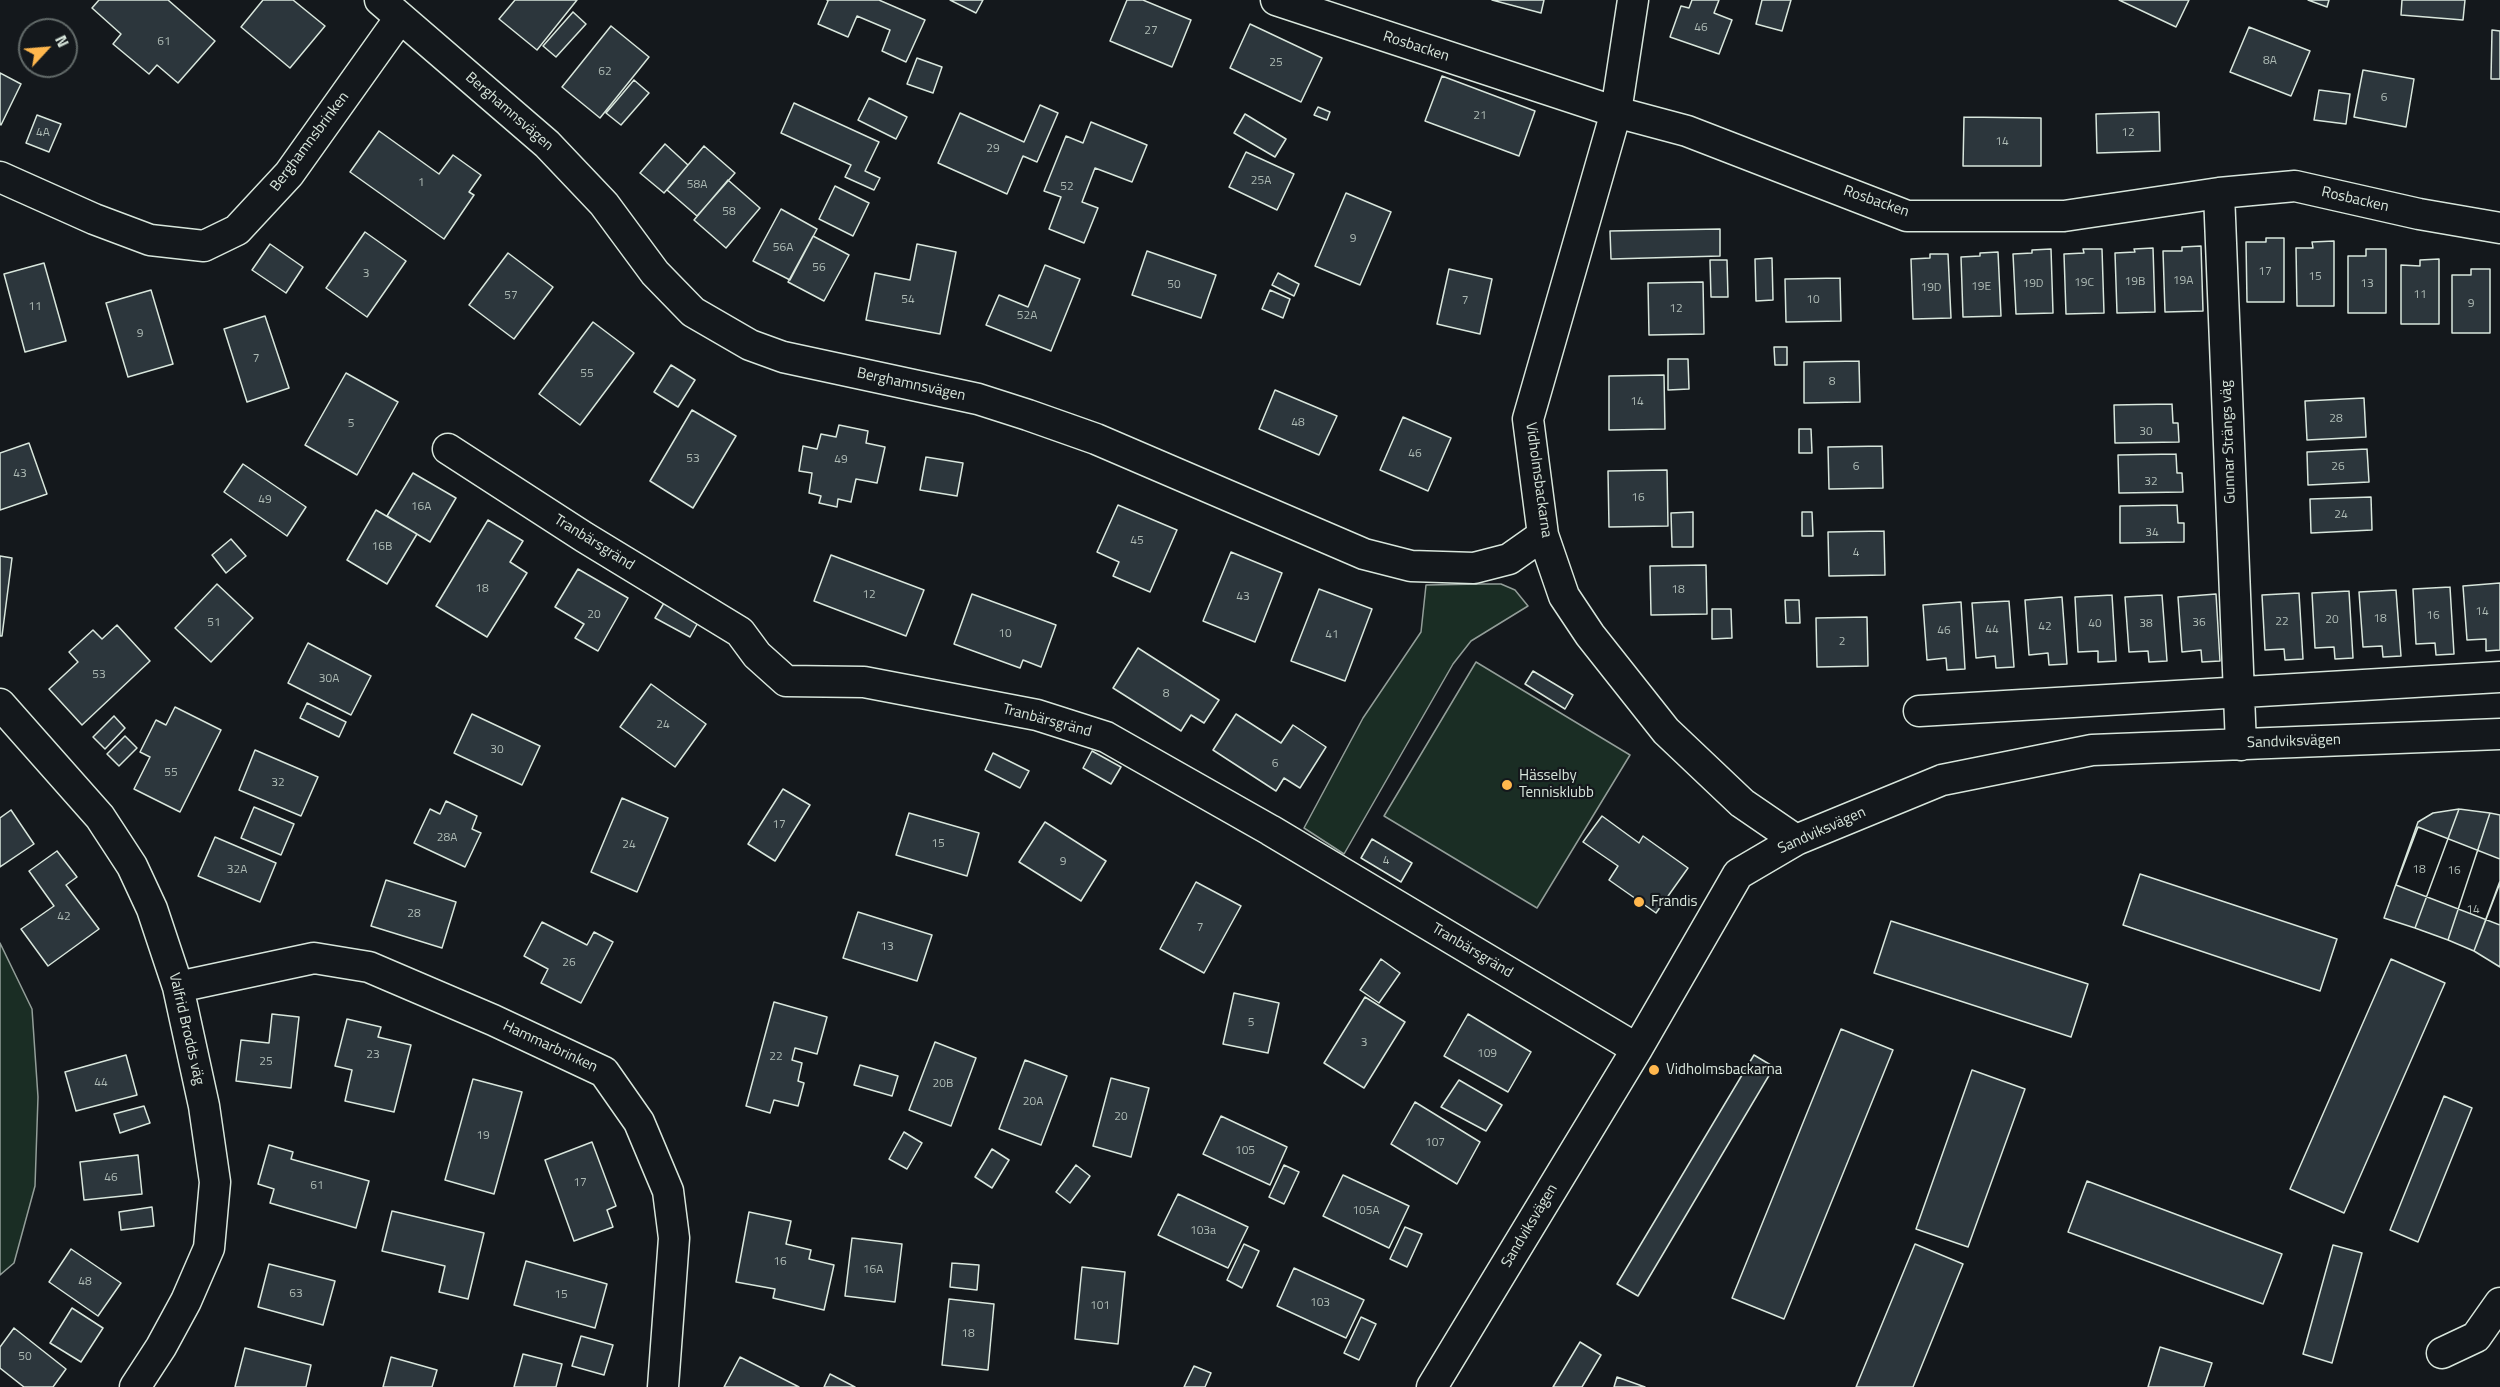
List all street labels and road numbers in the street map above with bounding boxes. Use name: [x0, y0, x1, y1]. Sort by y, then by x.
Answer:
street label: Rosbacken: [1381, 28, 1451, 66]
street label: Berghamnsvägen: [461, 69, 557, 155]
street label: Berghamnsbrinken: [267, 89, 353, 195]
street label: Rosbacken: [1841, 182, 1911, 222]
street label: Rosbacken: [2320, 184, 2390, 216]
street label: Berghamnsvägen: [855, 365, 967, 405]
street label: Gunnar Strängs väg: [2218, 380, 2240, 504]
street label: Vidholmsbackarna: [1521, 421, 1555, 539]
street label: Tranbärsgränd: [551, 511, 637, 575]
street label: Tranbärsgränd: [1001, 700, 1093, 742]
street label: Sandviksvägen: [2247, 731, 2341, 753]
street label: Sandviksvägen: [1775, 804, 1869, 858]
street label: Tranbärsgränd: [1428, 920, 1516, 982]
street label: Valfrid Brodds väg: [164, 971, 208, 1087]
street label: Hammarbrinken: [500, 1017, 600, 1077]
street label: Sandviksvägen: [1498, 1181, 1562, 1271]

